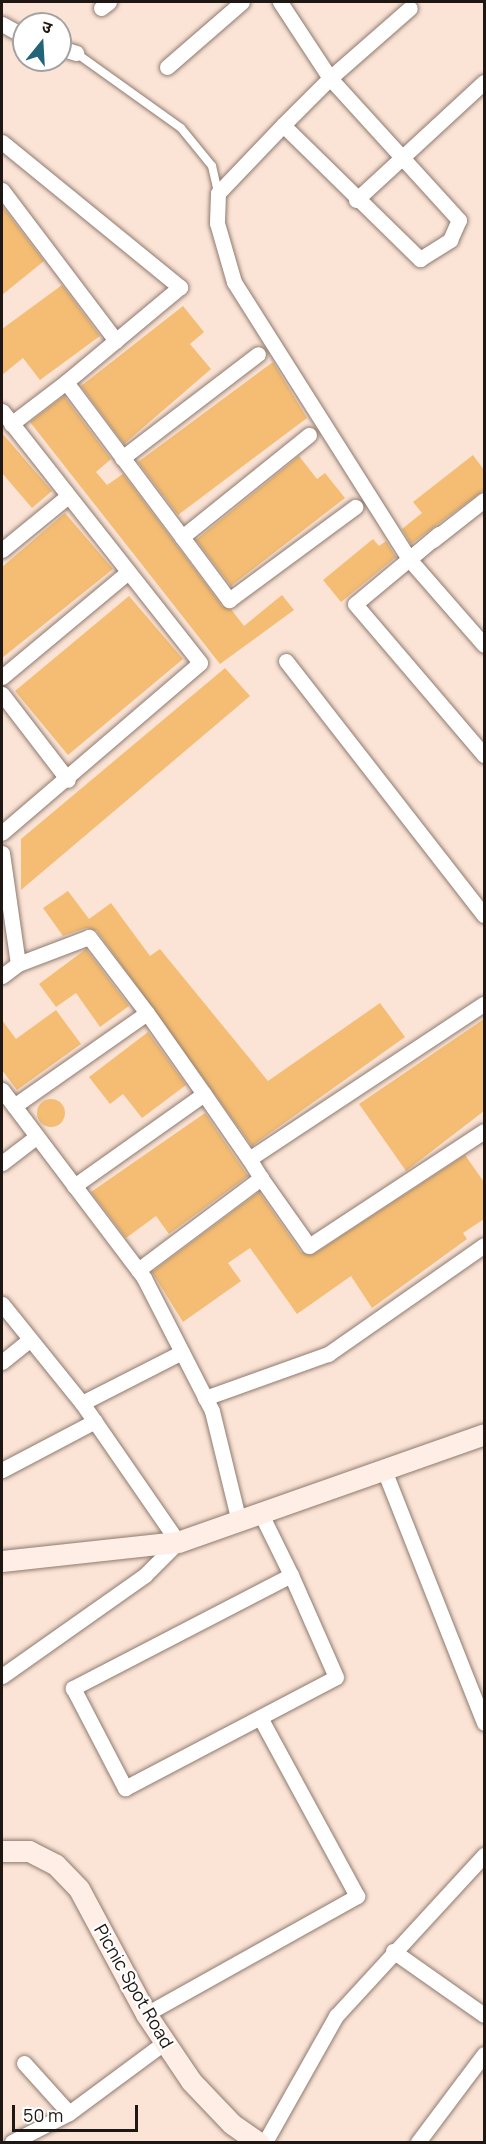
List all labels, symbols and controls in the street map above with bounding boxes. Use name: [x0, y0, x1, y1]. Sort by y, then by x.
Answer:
north arrow: [12, 12, 72, 72]
text: उ: [39, 15, 55, 39]
street label: Picnic Spot Road: [90, 1920, 178, 2052]
scale bar: [15, 2093, 141, 2131]
text: 50 m: [23, 2103, 63, 2127]

